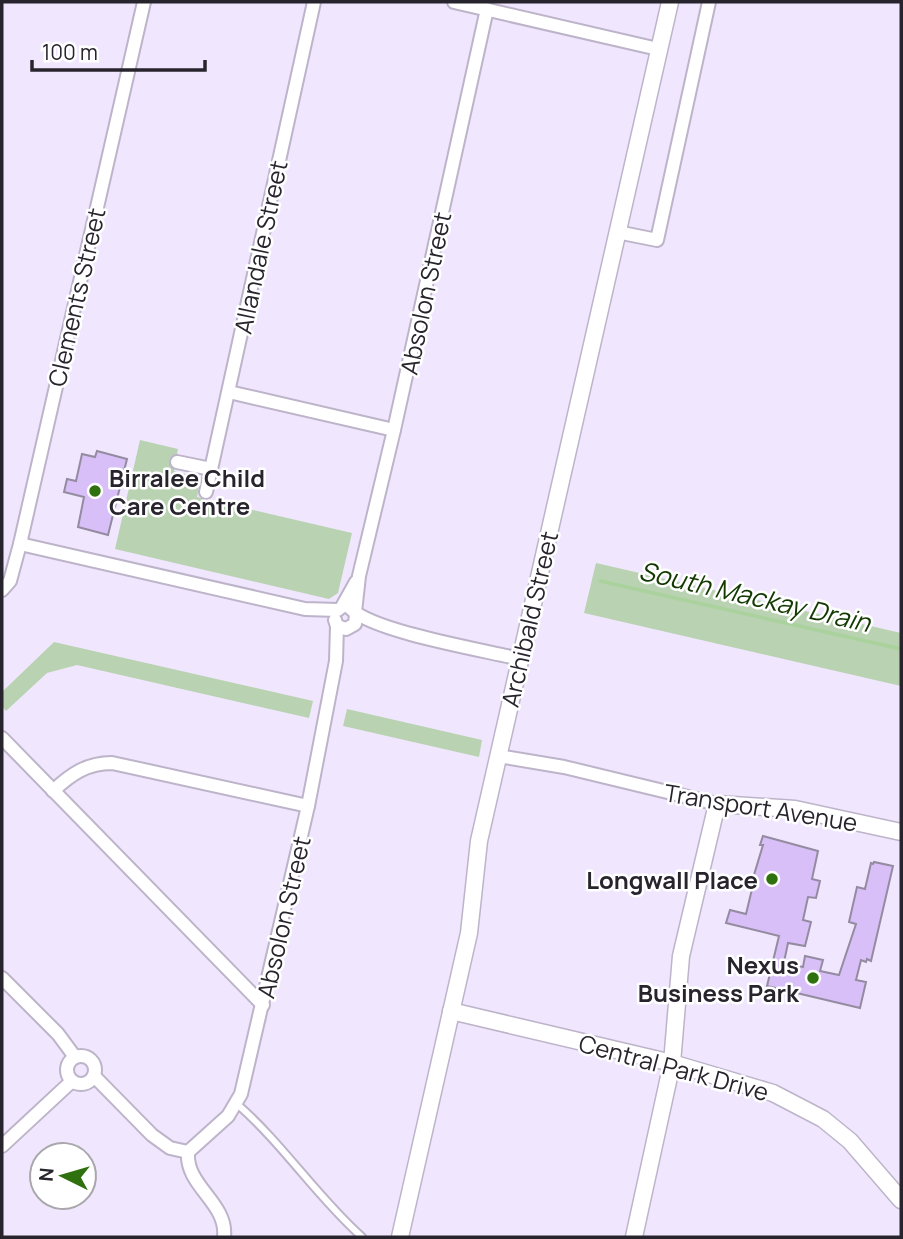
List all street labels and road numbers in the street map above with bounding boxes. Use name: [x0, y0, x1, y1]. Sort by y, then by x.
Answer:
street label: Allandale Street: [226, 157, 294, 337]
street label: Clements Street: [39, 205, 113, 389]
street label: Absolon Street: [392, 209, 458, 377]
street label: Archibald Street: [493, 528, 565, 710]
street label: Transport Avenue: [662, 775, 860, 839]
street label: Absolon Street: [248, 833, 318, 1001]
street label: Central Park Drive: [575, 1026, 773, 1108]

